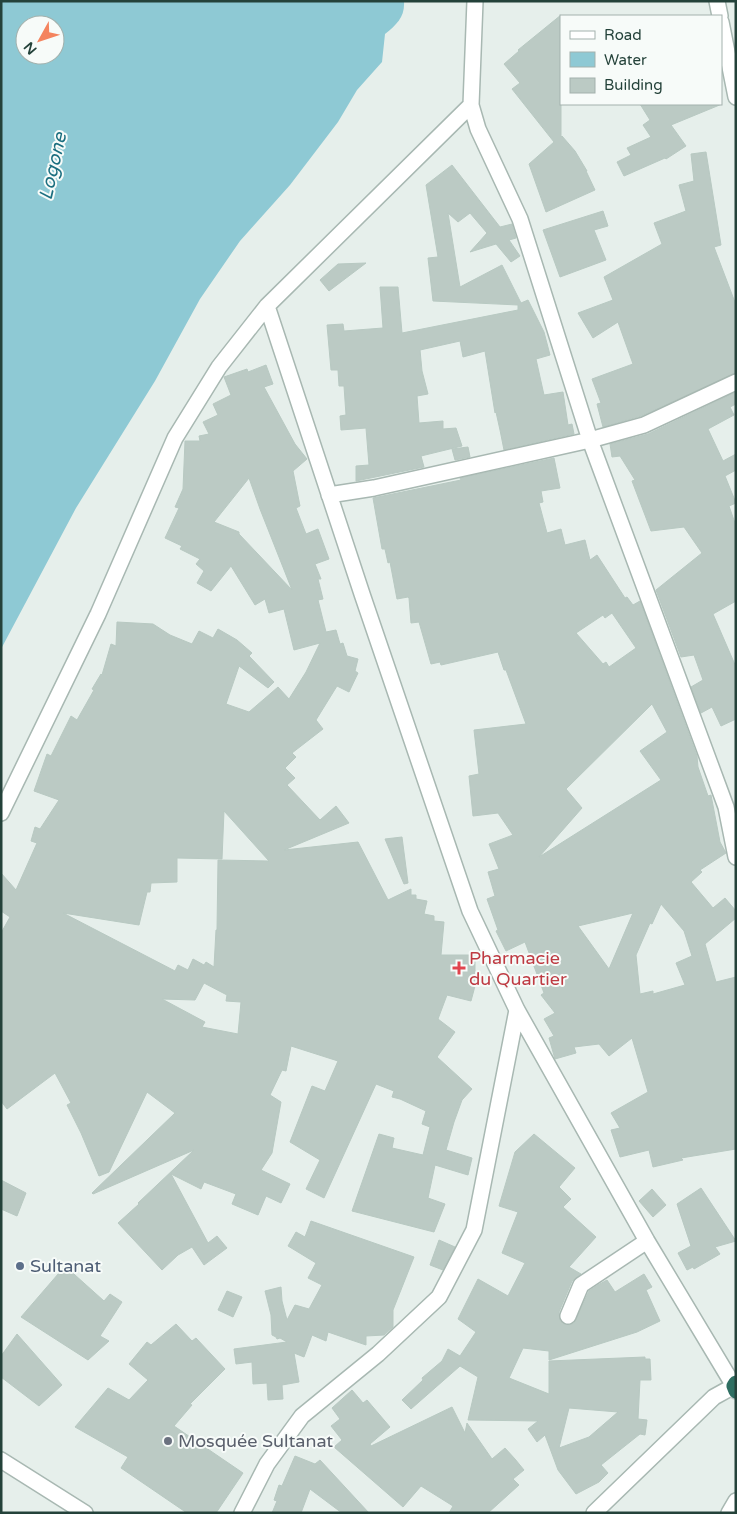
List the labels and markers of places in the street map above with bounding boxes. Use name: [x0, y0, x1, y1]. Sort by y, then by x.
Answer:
place label: Pharmacie du Quartier: [469, 947, 567, 990]
marker: Pharmacie du Quartier: [453, 962, 465, 974]
place label: Sultanat: [30, 1255, 101, 1277]
marker: Sultanat: [14, 1260, 26, 1272]
place label: Mosquée Sultanat: [178, 1430, 333, 1452]
marker: Mosquée Sultanat: [162, 1435, 174, 1447]

